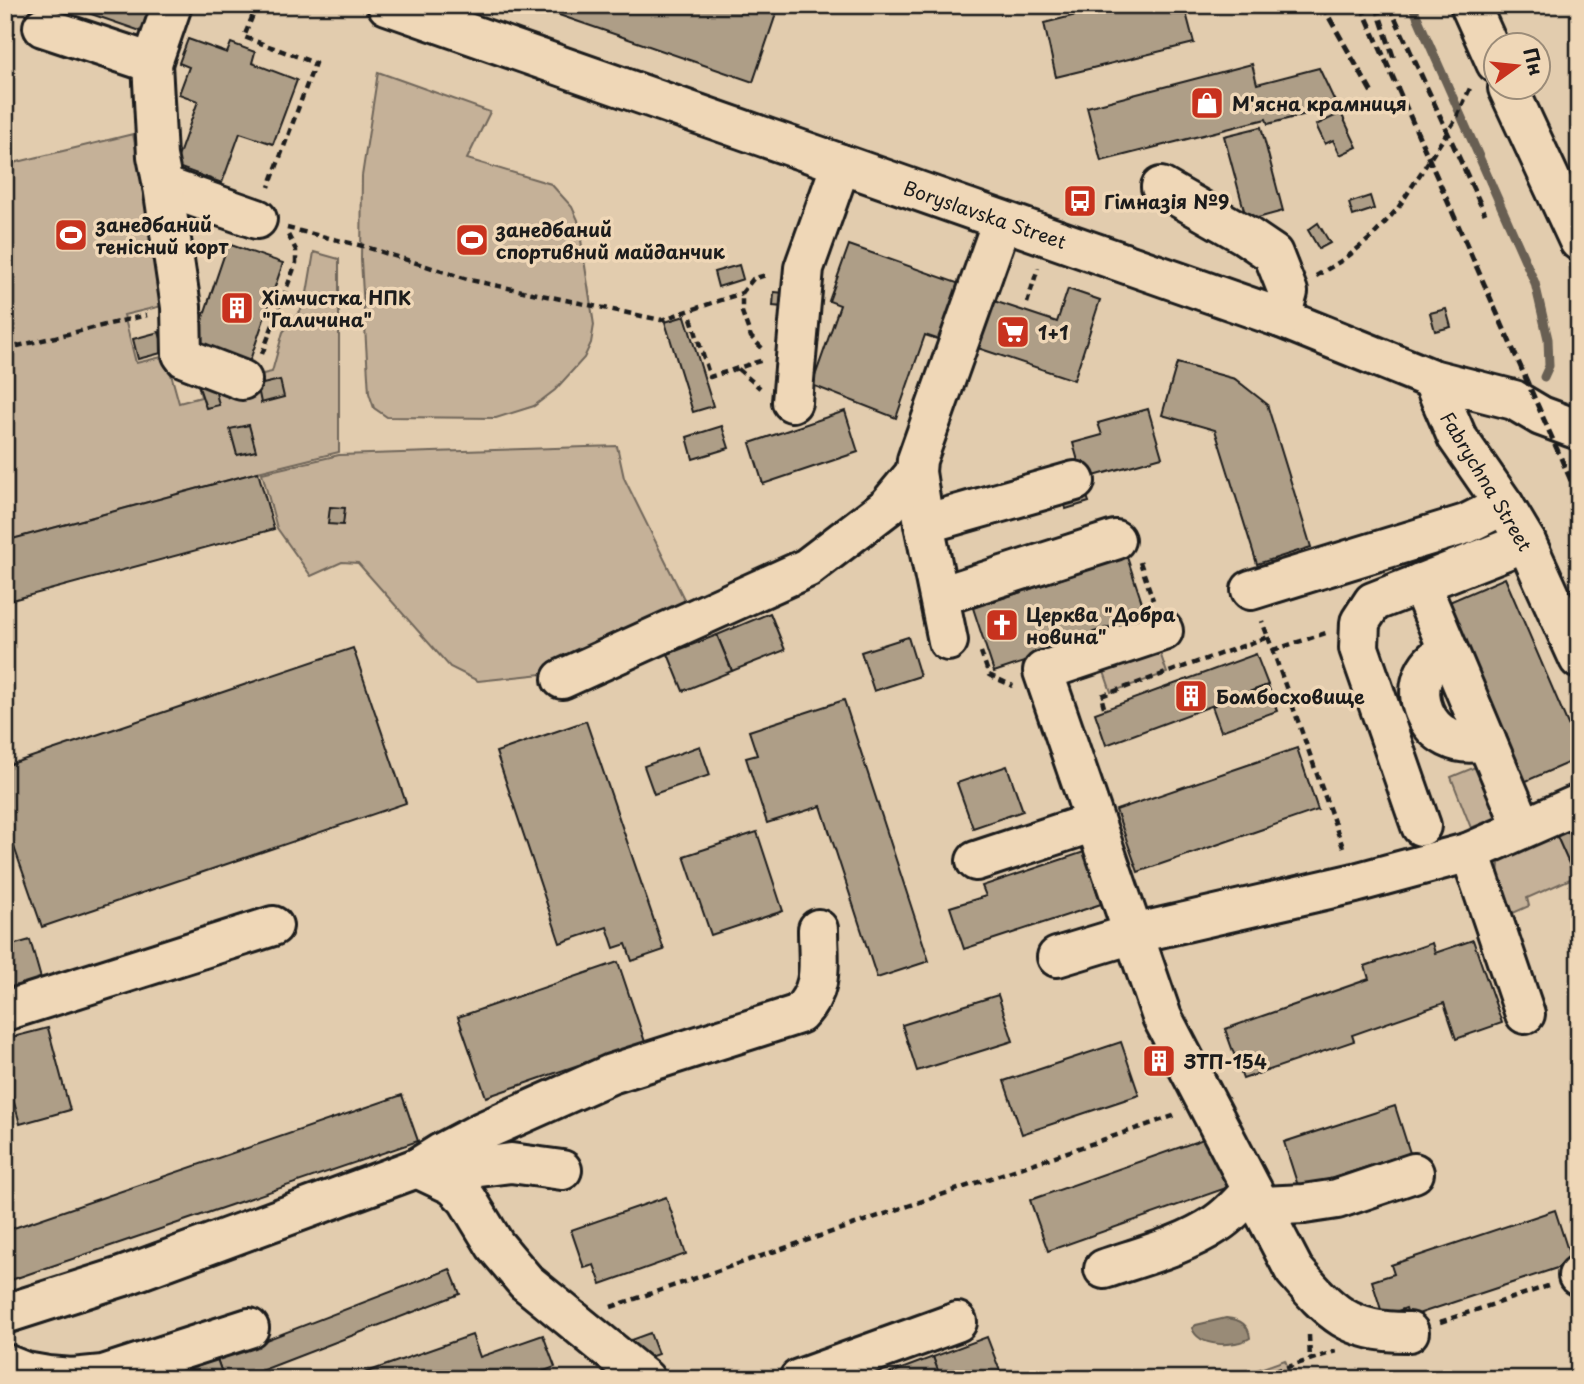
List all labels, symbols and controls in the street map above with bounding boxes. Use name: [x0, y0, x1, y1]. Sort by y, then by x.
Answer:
north arrow: [1482, 32, 1552, 102]
text: Пн: [1517, 44, 1551, 78]
shop icon: М'ясна крамниця: [1188, 84, 1226, 122]
place label: М'ясна крамниця: [1232, 89, 1407, 117]
street label: Boryslavska Street: [900, 173, 1070, 255]
bus stop icon: Гімназія №9: [1061, 182, 1099, 220]
place label: Гімназія №9: [1104, 187, 1229, 215]
place label: занедбаний тенісний корт: [95, 210, 229, 260]
place label: занедбаний спортивний майданчик: [495, 215, 726, 265]
sports icon: занедбаний тенісний корт: [52, 216, 90, 254]
sports icon: занедбаний спортивний майданчик: [453, 221, 491, 259]
place label: Хімчистка НПК "Галичина": [262, 283, 411, 333]
building icon: Хімчистка НПК "Галичина": [218, 289, 256, 327]
supermarket icon: 1+1: [994, 313, 1032, 351]
place label: 1+1: [1038, 318, 1068, 346]
street label: Fabrychna Street: [1434, 406, 1540, 556]
place label: Церква "Добра новина": [1026, 600, 1176, 650]
church icon: Церква "Добра новина": [983, 606, 1021, 644]
building icon: Бомбосховище: [1172, 677, 1210, 715]
place label: Бомбосховище: [1216, 682, 1365, 710]
building icon: ЗТП-154: [1140, 1042, 1178, 1080]
place label: ЗТП-154: [1183, 1047, 1267, 1075]

